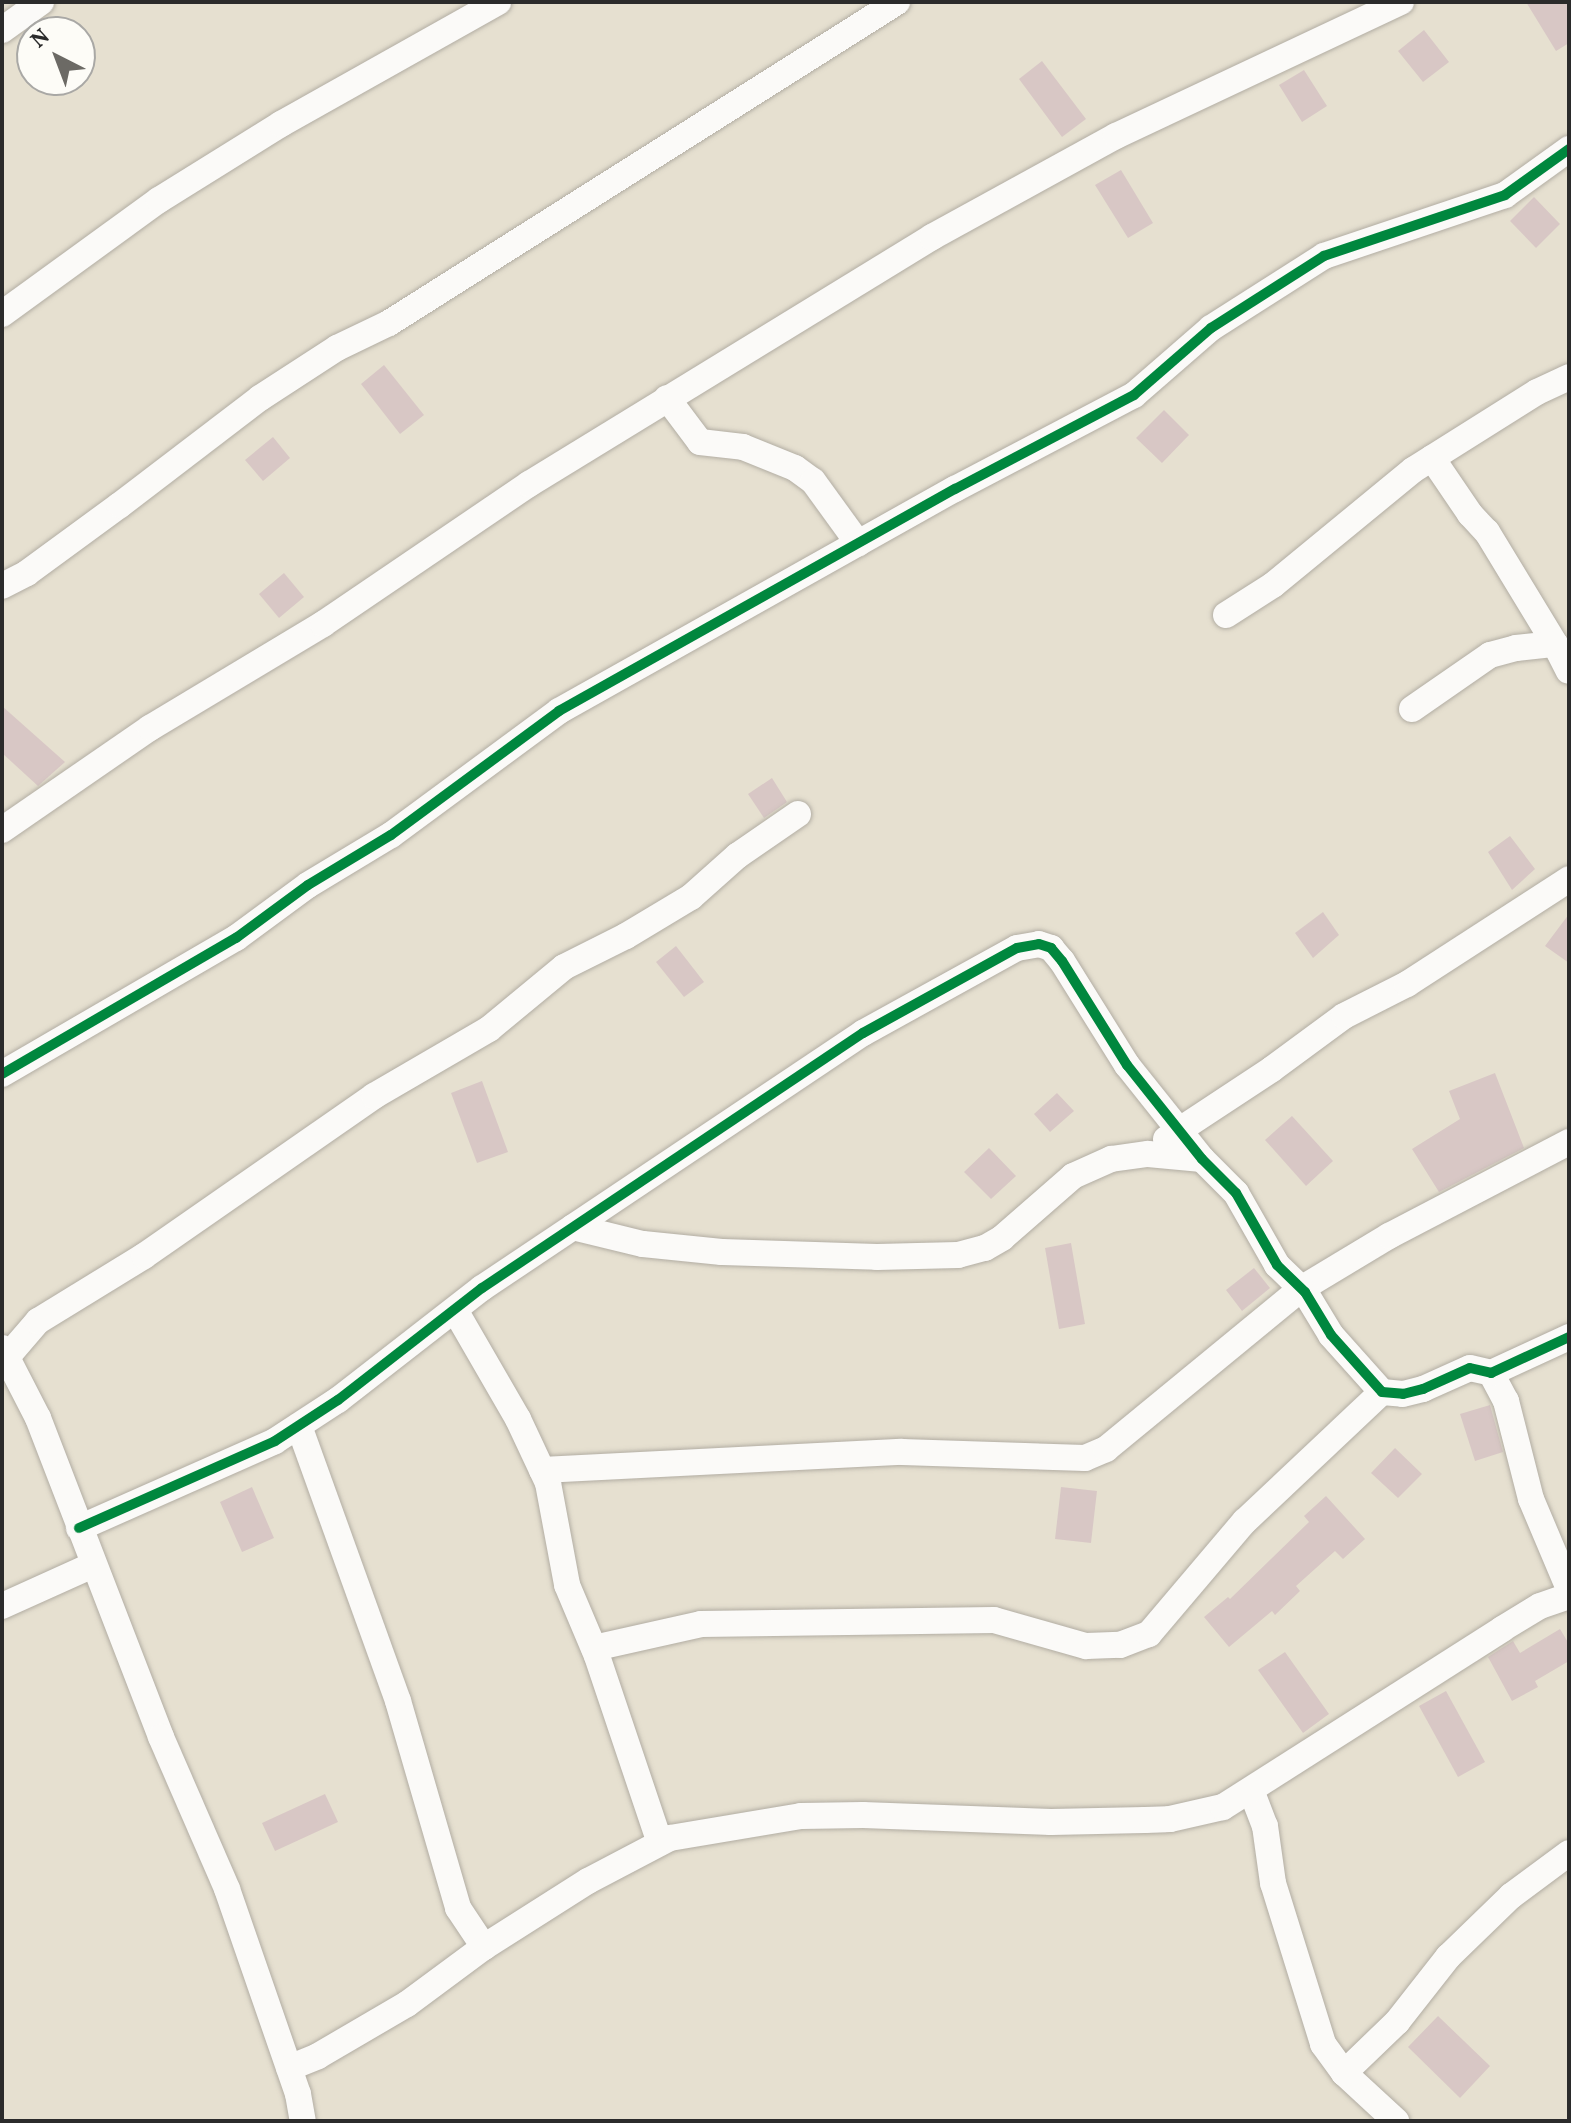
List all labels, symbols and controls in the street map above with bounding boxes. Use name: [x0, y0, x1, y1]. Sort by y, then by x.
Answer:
north arrow: [16, 16, 96, 96]
text: N: [25, 22, 57, 56]

